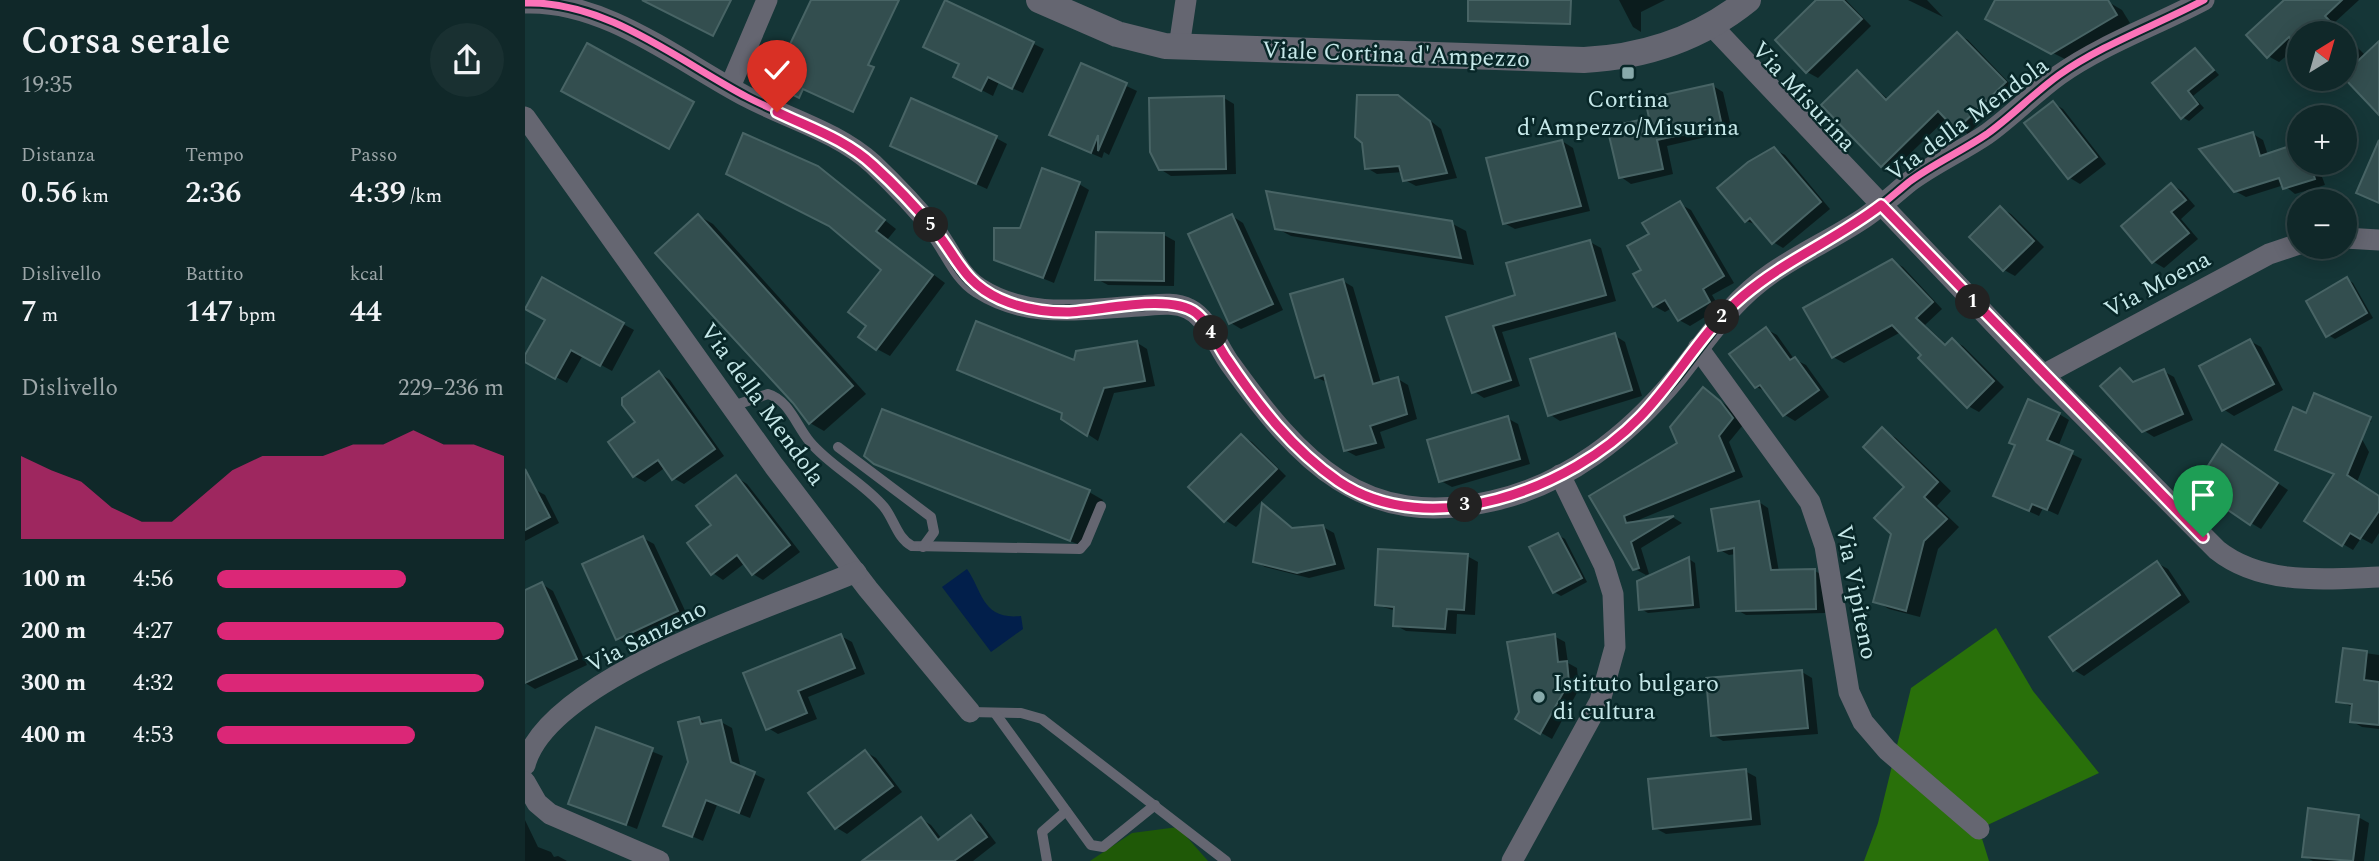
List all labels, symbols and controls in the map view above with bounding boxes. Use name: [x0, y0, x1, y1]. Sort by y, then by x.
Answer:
text: Corsa serale: [21, 13, 231, 71]
north arrow: [2287, 21, 2357, 91]
map controls: [2287, 21, 2357, 259]
button: share: [430, 23, 504, 97]
street label: Viale Cortina d'Ampezzo: [1261, 32, 1531, 78]
street label: Via Misurina: [1742, 33, 1864, 160]
pin: [747, 40, 807, 112]
street label: Via della Mendola: [1879, 48, 2057, 191]
icon: check: [758, 51, 796, 89]
marker: Cortina d'Ampezzo/Misurina: [1620, 65, 1636, 81]
text: 19:35: [21, 68, 73, 103]
place label: Cortina d'Ampezzo/Misurina: [1517, 82, 1739, 146]
button: +: [2287, 105, 2357, 175]
text: Distanza: [21, 141, 95, 170]
text: Tempo: [185, 141, 244, 170]
text: Passo: [350, 141, 397, 170]
text: 0.56: [21, 170, 77, 216]
text: 2:36: [185, 170, 241, 216]
text: 4:39: [350, 170, 406, 216]
text: km: [77, 182, 109, 211]
text: /km: [406, 182, 442, 211]
button: −: [2287, 189, 2357, 259]
pin: 5: [913, 208, 949, 243]
text: 5: [925, 210, 936, 239]
street label: Via Moena: [2098, 242, 2217, 328]
text: Dislivello: [21, 260, 101, 289]
text: Battito: [185, 260, 244, 289]
text: kcal: [350, 260, 384, 289]
pin: 1: [1955, 284, 1991, 320]
text: 1: [1967, 287, 1978, 316]
text: 7: [21, 289, 37, 335]
text: 147: [185, 289, 234, 335]
text: 44: [350, 289, 382, 335]
pin: 2: [1705, 300, 1739, 334]
text: m: [37, 301, 58, 330]
text: bpm: [234, 301, 276, 330]
text: 2: [1716, 302, 1727, 331]
street label: Via della Mendola: [691, 316, 834, 494]
pin: 4: [1193, 316, 1229, 350]
text: 4: [1205, 318, 1216, 347]
text: Dislivello: [21, 371, 118, 406]
text: 229–236 m: [398, 371, 504, 406]
pin: [2173, 465, 2233, 537]
icon: arrive: [2184, 476, 2222, 514]
pin: 3: [1447, 488, 1483, 522]
text: 3: [1459, 490, 1470, 519]
street label: Via Vipiteno: [1825, 522, 1887, 663]
text: 100 m: [21, 562, 86, 597]
text: 4:56: [133, 562, 173, 597]
street label: Via Sanzeno: [580, 591, 713, 683]
text: 200 m: [21, 614, 86, 649]
text: 4:27: [133, 614, 173, 649]
text: 300 m: [21, 666, 86, 701]
text: 4:32: [133, 666, 173, 701]
place label: Istituto bulgaro di cultura: [1553, 666, 1719, 730]
marker: Istituto bulgaro di cultura: [1531, 689, 1547, 705]
text: 400 m: [21, 718, 86, 753]
text: 4:53: [133, 718, 173, 753]

